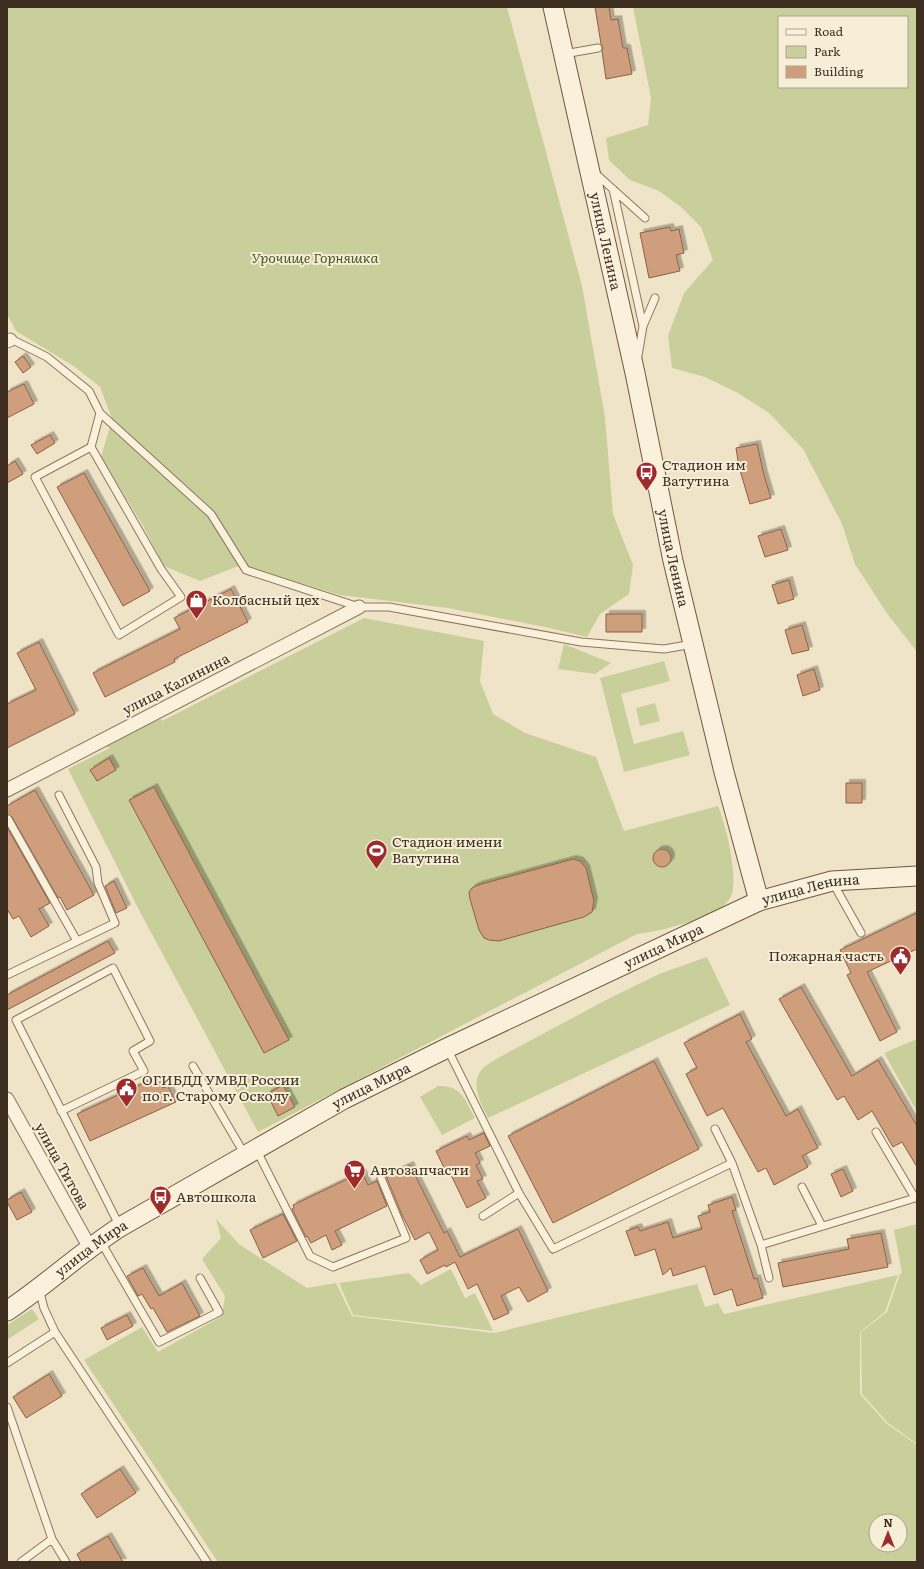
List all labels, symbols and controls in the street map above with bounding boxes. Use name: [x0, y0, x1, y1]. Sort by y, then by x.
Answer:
legend: [778, 16, 908, 88]
text: Road: [814, 22, 844, 40]
text: Park: [814, 42, 841, 60]
text: Building: [814, 62, 864, 80]
street label: улица Ленина: [586, 190, 627, 292]
park label: Урочище Горняшка: [252, 247, 378, 267]
place label: Стадион им Ватутина: [662, 454, 746, 490]
bus stop icon: Стадион им Ватутина: [633, 460, 659, 493]
street label: улица Ленина: [654, 507, 695, 609]
shop icon: Колбасный цех: [183, 587, 209, 620]
place label: Колбасный цех: [212, 589, 320, 609]
street label: улица Калинина: [118, 647, 233, 719]
place label: Стадион имени Ватутина: [392, 831, 502, 867]
sports icon: Стадион имени Ватутина: [364, 837, 390, 870]
street label: улица Ленина: [759, 868, 861, 909]
street label: улица Мира: [620, 918, 706, 972]
public building icon: Пожарная часть: [887, 943, 913, 976]
place label: Пожарная часть: [769, 945, 884, 965]
street label: улица Мира: [328, 1057, 414, 1113]
place label: ОГИБДД УМВД России по г. Старому Осколу: [142, 1069, 300, 1105]
public building icon: ОГИБДД УМВД России по г. Старому Осколу: [113, 1075, 139, 1108]
street label: улица Титова: [31, 1118, 95, 1213]
supermarket icon: Автозапчасти: [342, 1157, 368, 1190]
place label: Автозапчасти: [370, 1159, 469, 1179]
bus stop icon: Автошкола: [148, 1184, 174, 1217]
place label: Автошкола: [176, 1186, 257, 1206]
street label: улица Мира: [50, 1214, 131, 1281]
north arrow: [868, 1513, 908, 1553]
text: N: [883, 1514, 893, 1530]

